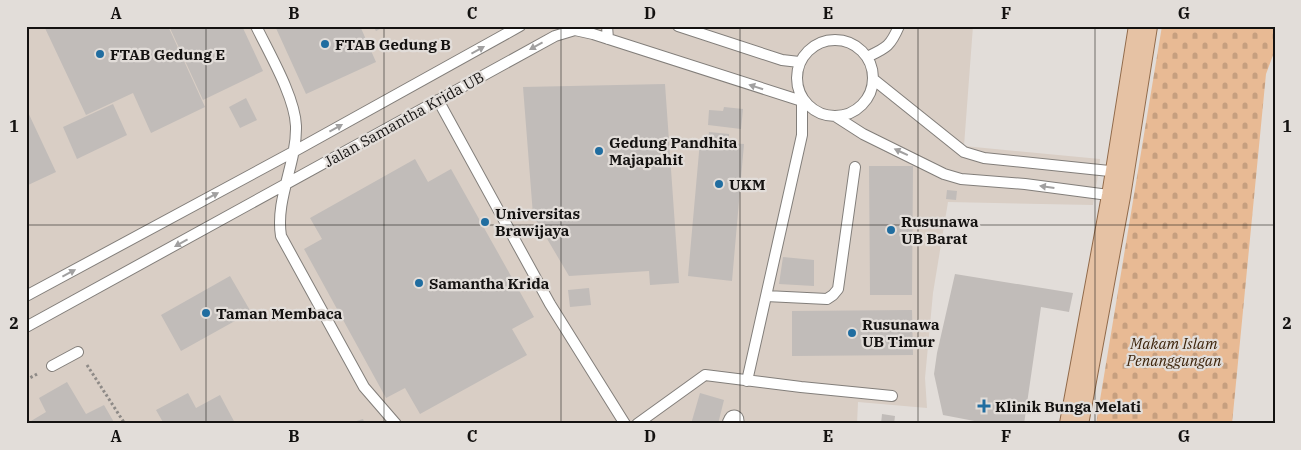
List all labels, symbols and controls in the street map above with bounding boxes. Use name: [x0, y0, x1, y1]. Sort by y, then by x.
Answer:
text: A: [110, 3, 122, 23]
text: B: [288, 3, 300, 23]
text: C: [467, 3, 477, 23]
text: D: [644, 3, 656, 23]
text: E: [823, 3, 833, 23]
text: F: [1001, 3, 1011, 23]
text: G: [1178, 3, 1190, 23]
place label: FTAB Gedung B: [335, 35, 451, 54]
marker: FTAB Gedung B: [319, 38, 331, 50]
one-way arrow: [529, 42, 543, 50]
place label: FTAB Gedung E: [110, 45, 225, 64]
one-way arrow: [471, 45, 484, 54]
marker: FTAB Gedung E: [94, 48, 106, 60]
street label: Jalan Samantha Krida UB: [321, 67, 487, 171]
one-way arrow: [748, 83, 763, 91]
text: 1: [9, 116, 19, 136]
text: 1: [1282, 116, 1292, 136]
one-way arrow: [329, 124, 342, 133]
place label: Gedung Pandhita Majapahit: [609, 133, 738, 169]
marker: Gedung Pandhita Majapahit: [593, 145, 605, 157]
one-way arrow: [893, 148, 908, 156]
place label: UKM: [729, 175, 765, 194]
marker: UKM: [713, 178, 725, 190]
one-way arrow: [1039, 183, 1055, 191]
one-way arrow: [205, 191, 219, 200]
place label: Universitas Brawijaya: [495, 204, 580, 240]
place label: Rusunawa UB Barat: [901, 212, 979, 248]
marker: Universitas Brawijaya: [479, 216, 491, 228]
marker: Rusunawa UB Barat: [885, 224, 897, 236]
one-way arrow: [173, 239, 188, 247]
one-way arrow: [62, 269, 76, 277]
place label: Samantha Krida: [429, 274, 550, 293]
marker: Samantha Krida: [413, 277, 425, 289]
place label: Taman Membaca: [216, 304, 343, 323]
marker: Taman Membaca: [200, 307, 212, 319]
text: 2: [9, 313, 19, 333]
text: 2: [1282, 313, 1292, 333]
place label: Rusunawa UB Timur: [862, 315, 940, 351]
marker: Rusunawa UB Timur: [846, 327, 858, 339]
park label: Makam Islam Penanggungan: [1125, 334, 1222, 370]
place label: Klinik Bunga Melati: [995, 397, 1141, 416]
marker: Klinik Bunga Melati: [977, 399, 991, 413]
text: A: [110, 426, 122, 446]
text: B: [288, 426, 300, 446]
text: C: [467, 426, 477, 446]
text: D: [644, 426, 656, 446]
text: E: [823, 426, 833, 446]
text: F: [1001, 426, 1011, 446]
text: G: [1178, 426, 1190, 446]

